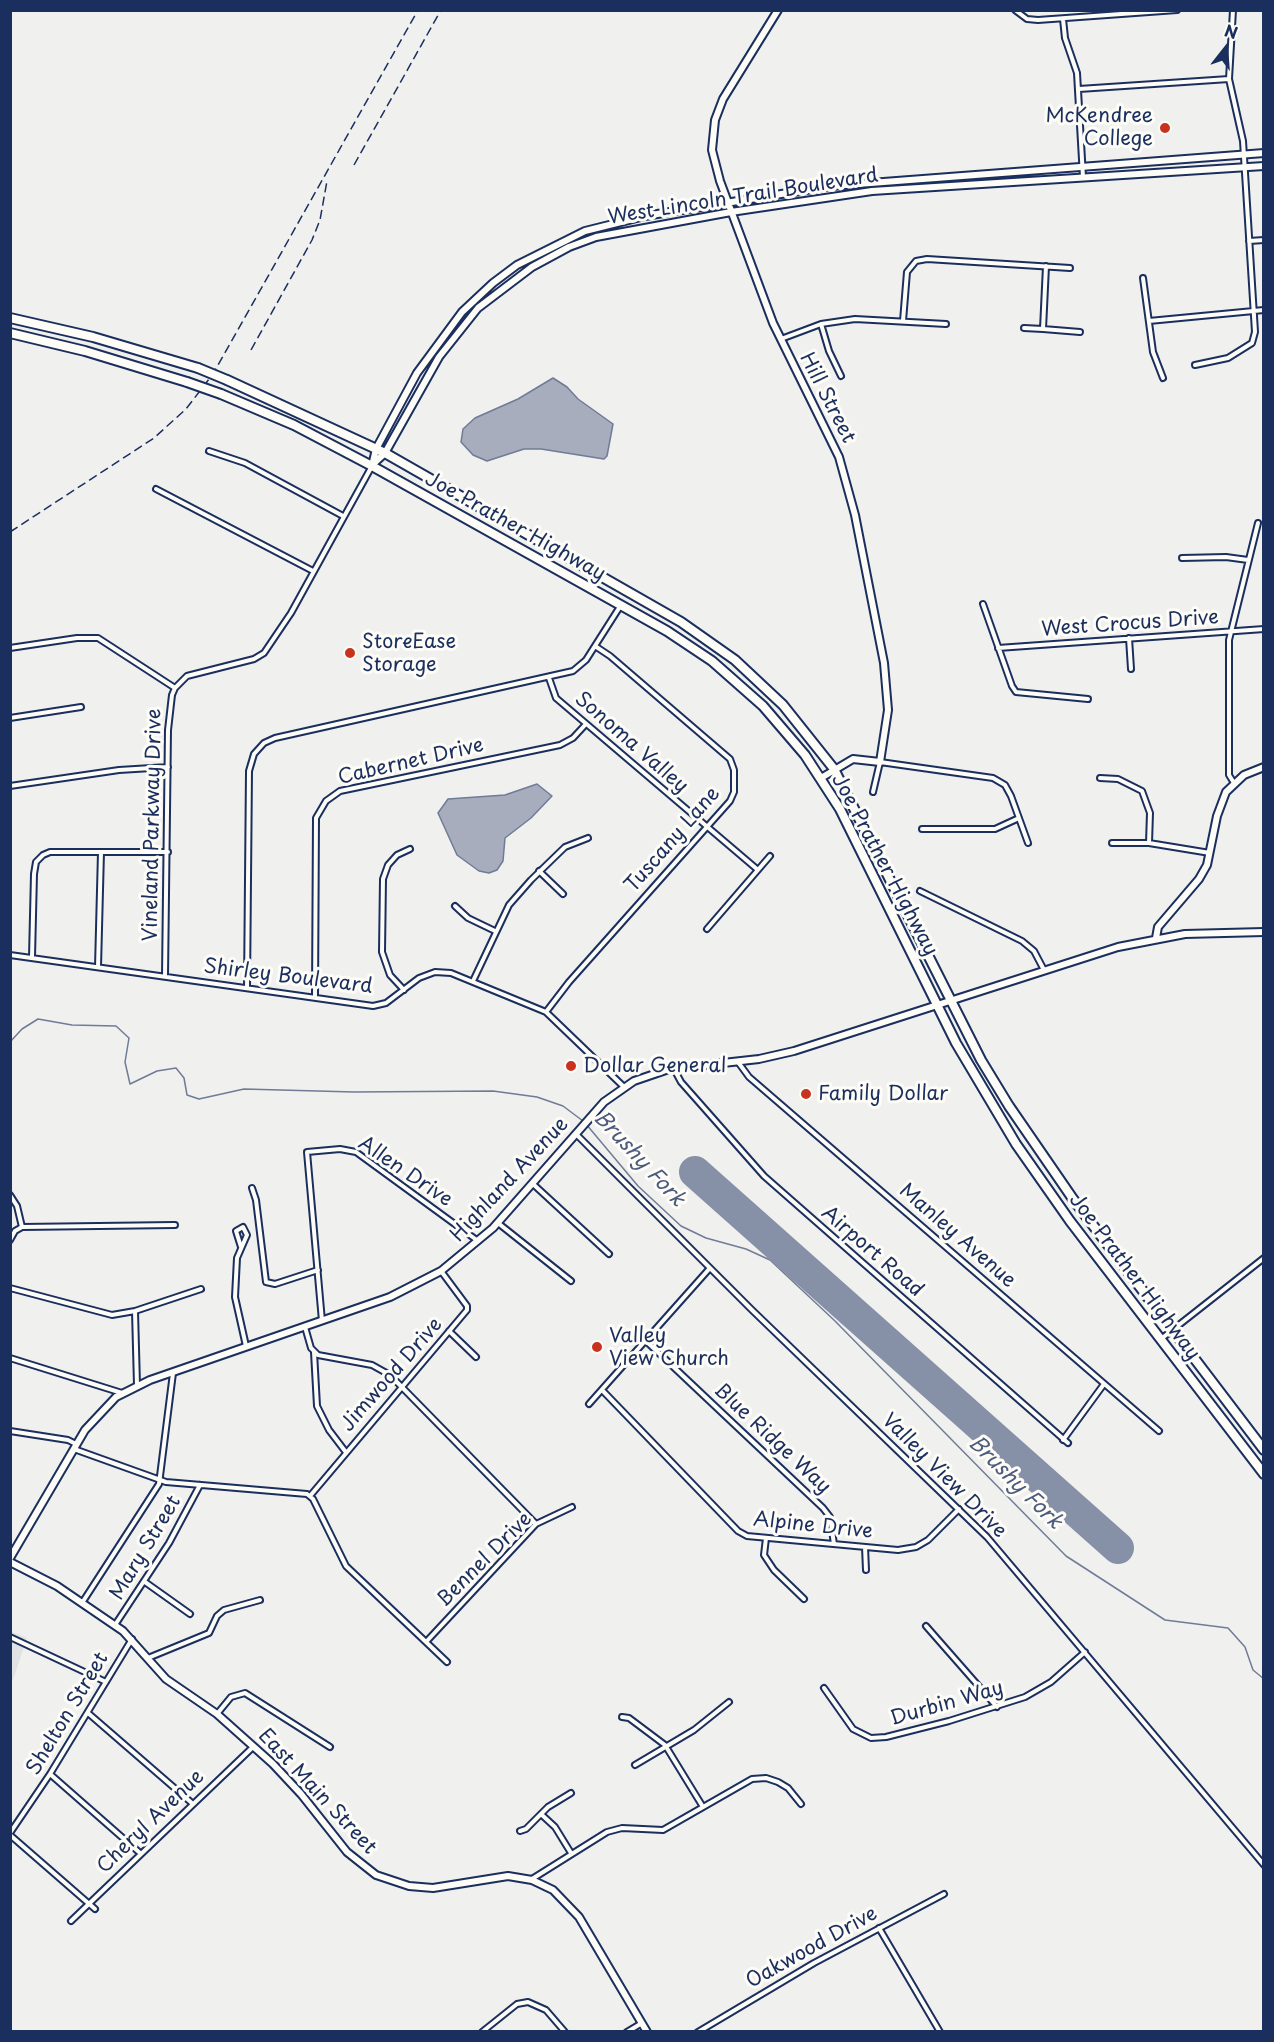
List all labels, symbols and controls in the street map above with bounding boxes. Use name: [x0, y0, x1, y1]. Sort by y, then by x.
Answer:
text: N: [1222, 17, 1241, 44]
north arrow: [1196, 18, 1256, 78]
place label: McKendree College: [1046, 104, 1153, 151]
marker: McKendree College: [1158, 121, 1172, 135]
street label: West Lincoln Trail Boulevard: [606, 164, 880, 230]
street label: Hill Street: [794, 349, 860, 447]
street label: Joe Prather Highway: [421, 467, 609, 587]
street label: West Crocus Drive: [1041, 606, 1219, 642]
place label: StoreEase Storage: [362, 630, 456, 677]
marker: StoreEase Storage: [343, 646, 357, 660]
street label: Sonoma Valley: [569, 687, 693, 799]
street label: Vineland Parkway Drive: [139, 708, 167, 942]
street label: Cabernet Drive: [336, 734, 486, 790]
street label: Joe Prather Highway: [826, 770, 942, 960]
street label: Tuscany Lane: [621, 782, 725, 898]
street label: Shirley Boulevard: [202, 955, 374, 999]
place label: Dollar General: [583, 1054, 726, 1078]
marker: Dollar General: [564, 1059, 578, 1073]
place label: Family Dollar: [818, 1082, 948, 1106]
marker: Family Dollar: [799, 1087, 813, 1101]
water label: Brushy Fork: [588, 1106, 690, 1212]
street label: Highland Avenue: [446, 1113, 574, 1247]
street label: Allen Drive: [353, 1132, 457, 1212]
street label: Manley Avenue: [894, 1179, 1020, 1293]
street label: Joe Prather Highway: [1063, 1189, 1205, 1365]
street label: Airport Road: [816, 1201, 928, 1303]
street label: Jimwood Drive: [336, 1313, 448, 1437]
place label: Valley View Church: [609, 1324, 729, 1371]
marker: Valley View Church: [590, 1340, 604, 1354]
street label: Blue Ridge Way: [709, 1379, 835, 1499]
street label: Valley View Drive: [877, 1409, 1011, 1543]
water label: Brushy Fork: [963, 1431, 1067, 1535]
street label: Mary Street: [105, 1491, 187, 1605]
street label: Bennel Drive: [433, 1508, 537, 1612]
street label: Alpine Drive: [752, 1508, 874, 1544]
street label: Shelton Street: [22, 1648, 114, 1780]
street label: Durbin Way: [888, 1676, 1006, 1732]
street label: East Main Street: [253, 1724, 381, 1860]
street label: Cheryl Avenue: [93, 1765, 209, 1879]
street label: Oakwood Drive: [742, 1902, 882, 1994]

